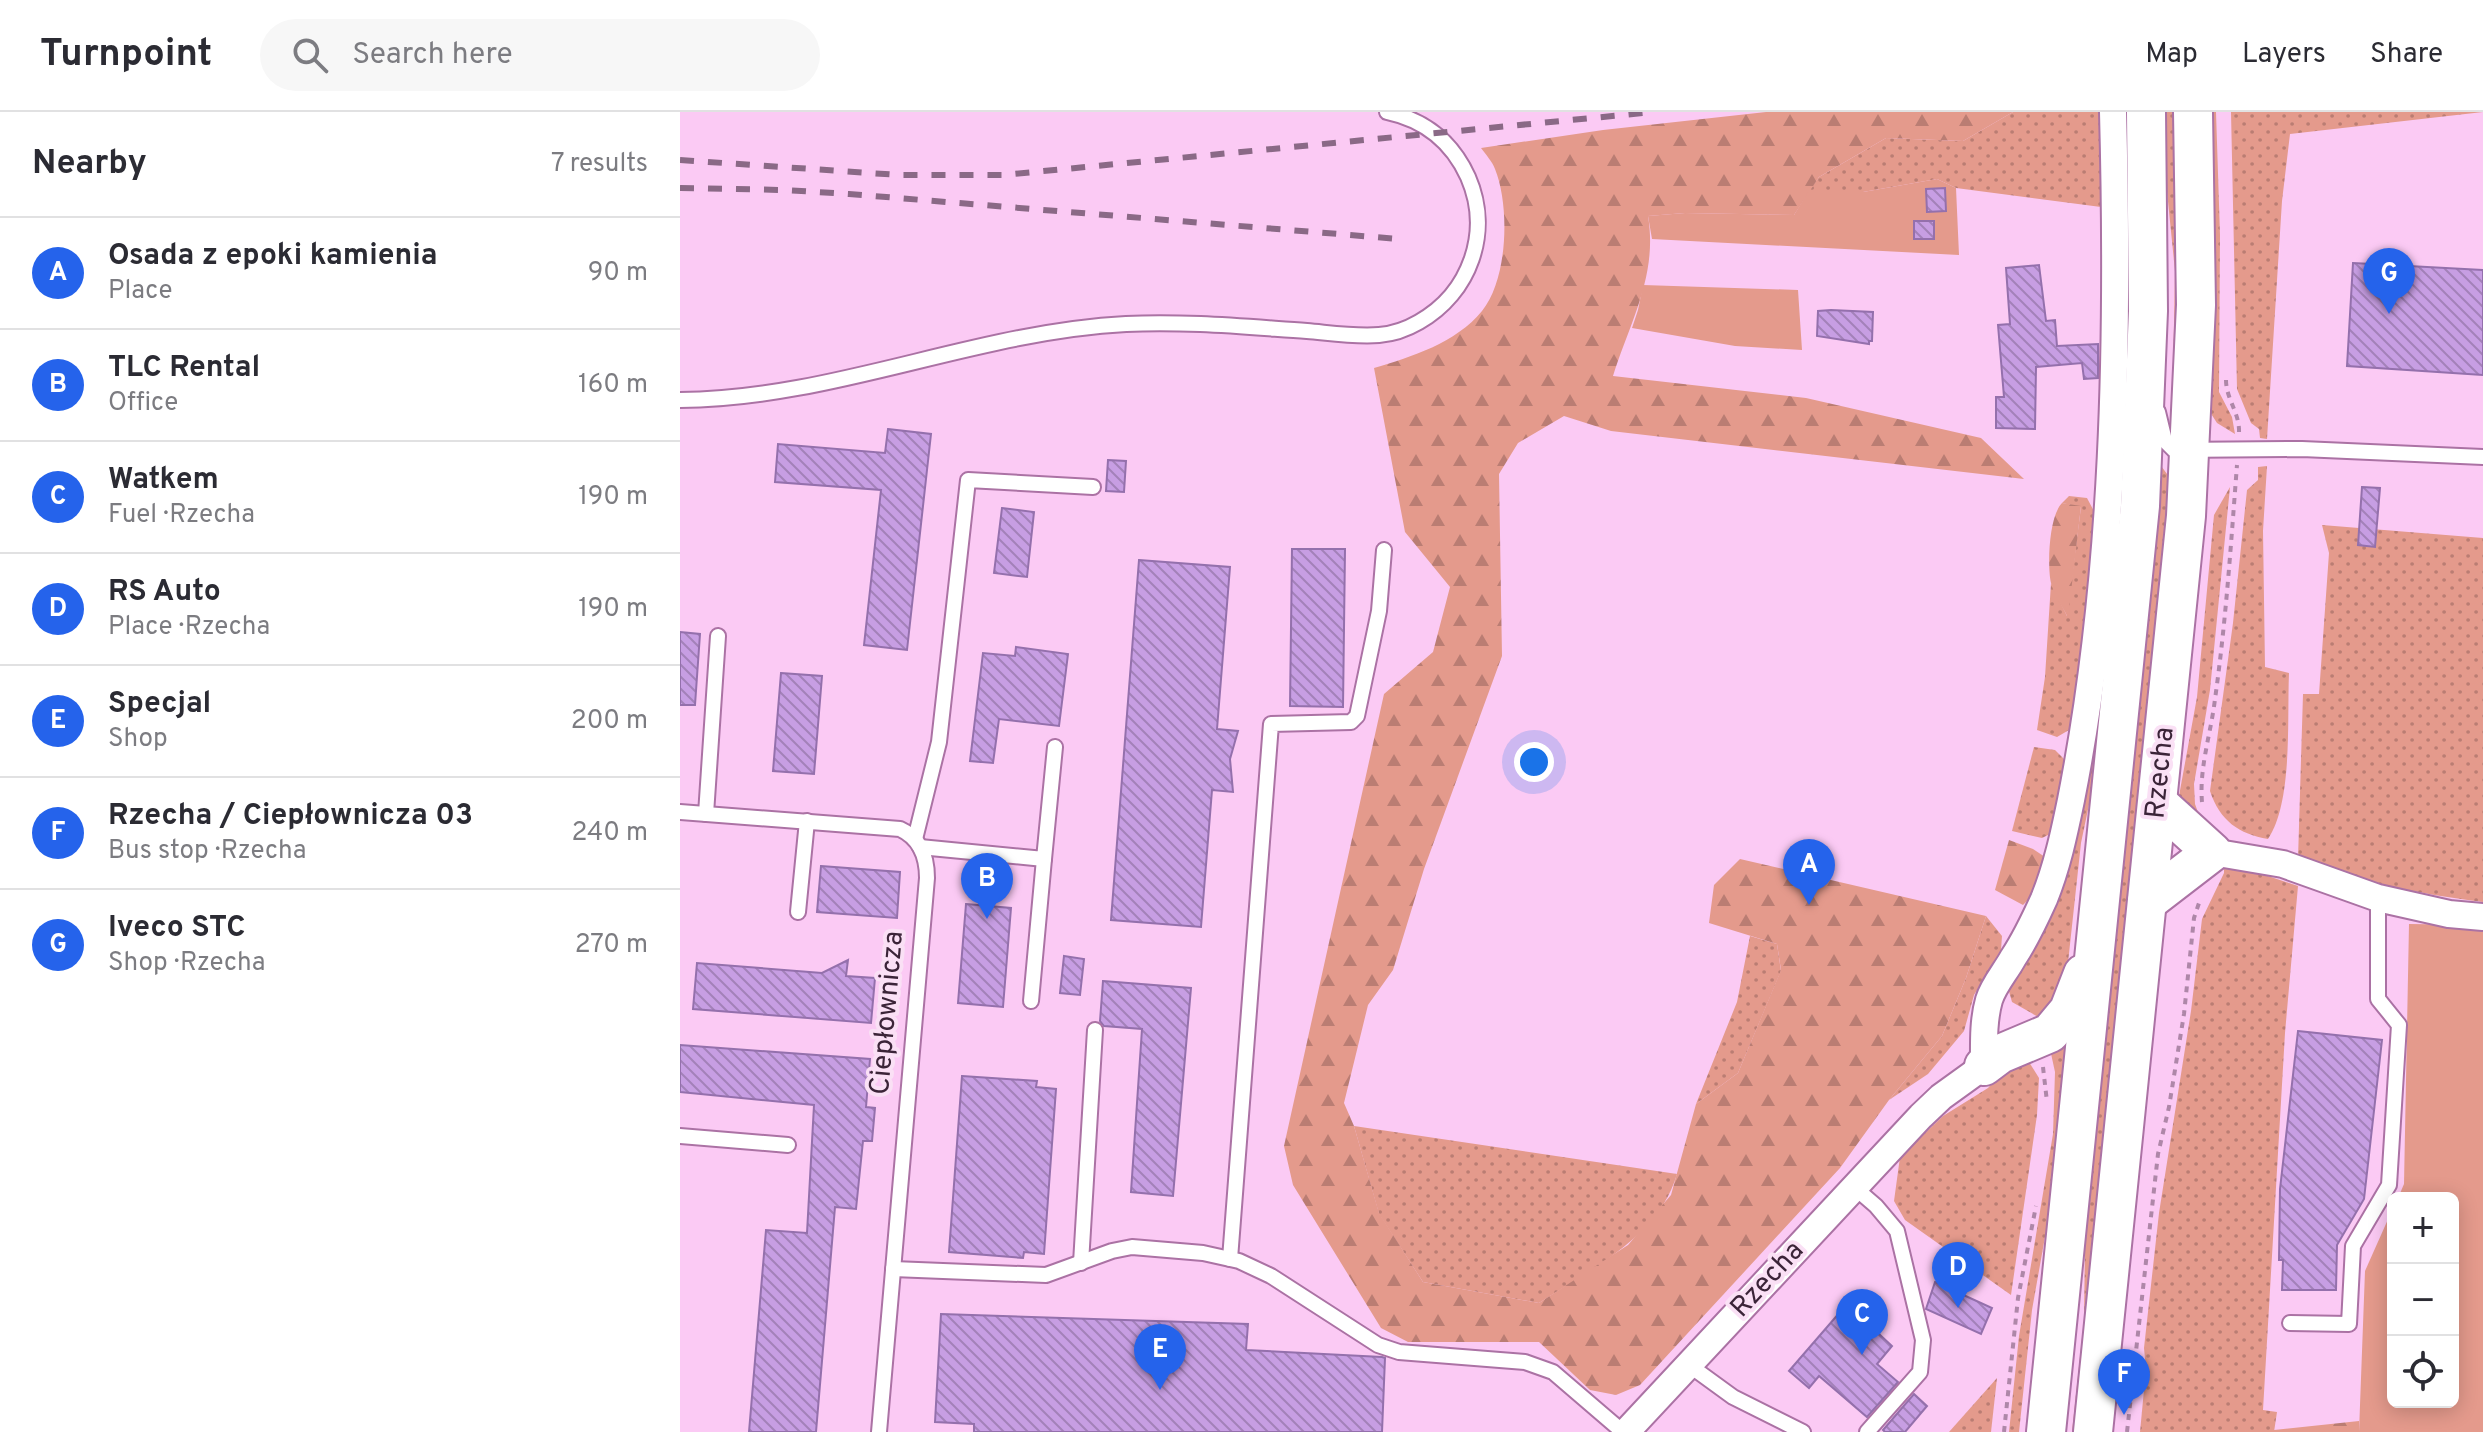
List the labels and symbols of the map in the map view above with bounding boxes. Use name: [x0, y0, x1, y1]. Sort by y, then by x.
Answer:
pin: G: [2363, 248, 2415, 314]
street label: Rzecha: [2138, 725, 2184, 821]
your location: [1514, 742, 1554, 782]
pin: A: [1783, 839, 1835, 905]
pin: B: [961, 853, 1013, 919]
street label: Ciepłownicza: [863, 929, 913, 1097]
street label: Rzecha: [1723, 1234, 1813, 1326]
pin: D: [1932, 1242, 1984, 1308]
pin: C: [1836, 1289, 1888, 1355]
pin: E: [1134, 1324, 1186, 1390]
pin: F: [2098, 1349, 2150, 1415]

